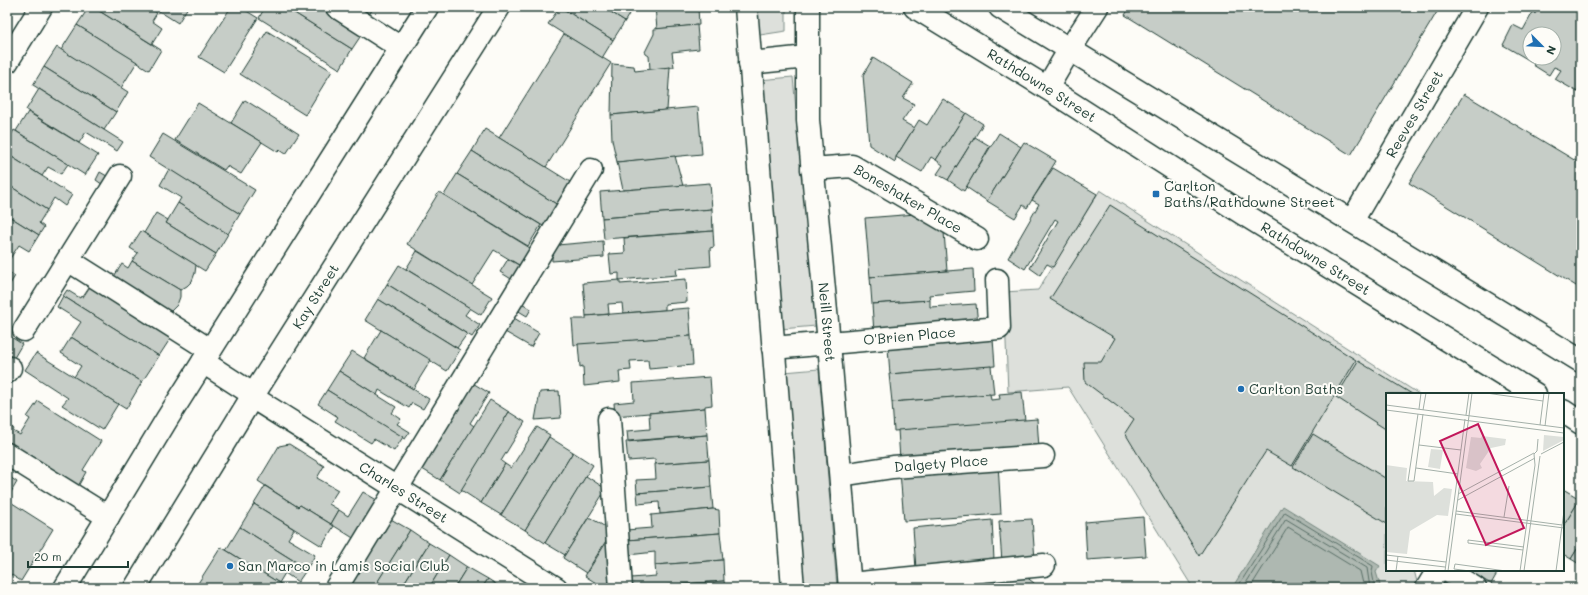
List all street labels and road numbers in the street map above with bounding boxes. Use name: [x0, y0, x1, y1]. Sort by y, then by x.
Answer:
street label: Rathdowne Street: [984, 44, 1100, 126]
street label: Reeves Street: [1381, 66, 1447, 161]
street label: Boneshaker Place: [851, 159, 966, 237]
street label: Rathdowne Street: [1258, 217, 1374, 299]
street label: Kay Street: [288, 260, 343, 332]
street label: Neill Street: [814, 282, 841, 362]
street label: O'Brien Place: [862, 322, 957, 349]
street label: Dalgety Place: [893, 450, 989, 476]
street label: Charles Street: [356, 457, 452, 527]

